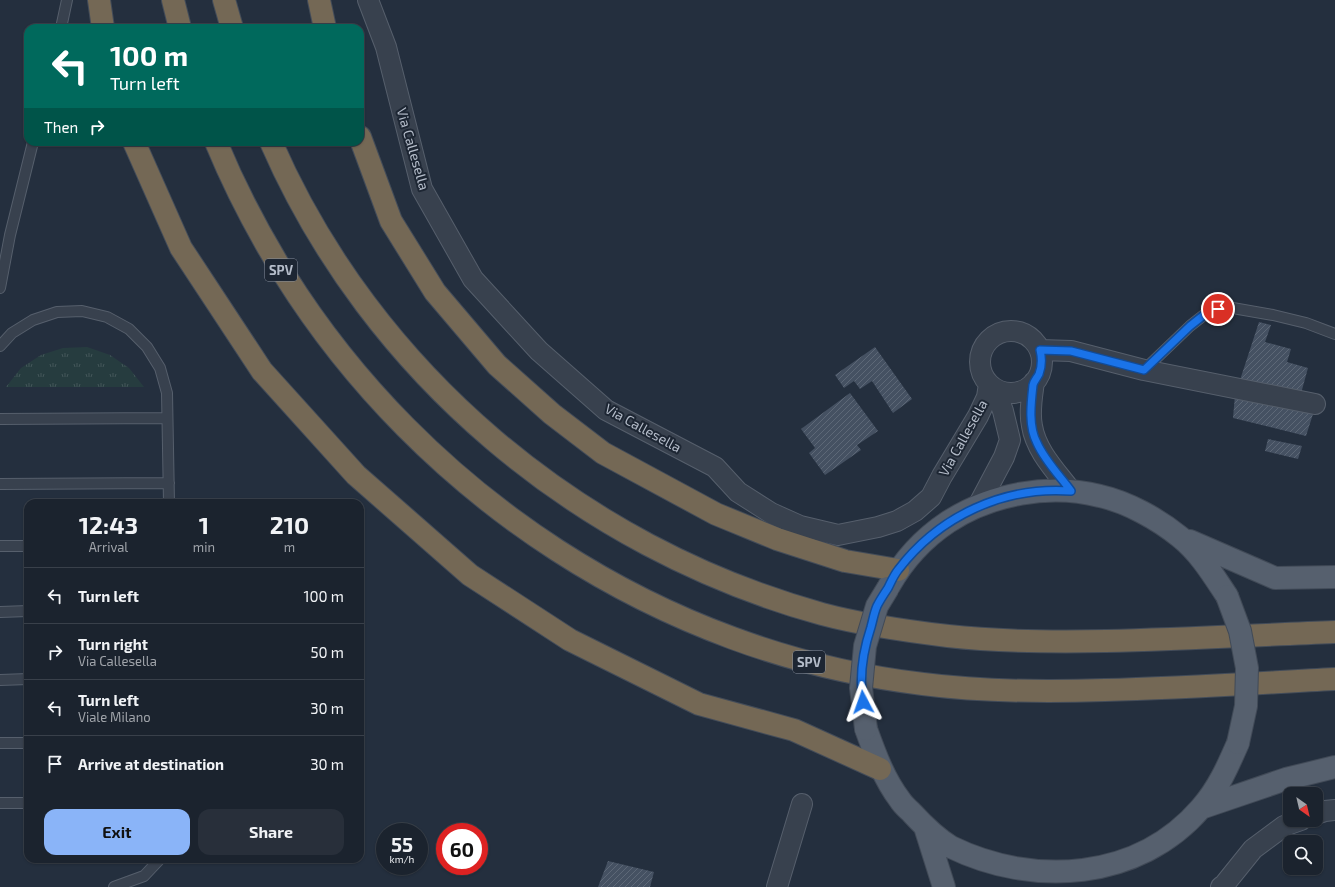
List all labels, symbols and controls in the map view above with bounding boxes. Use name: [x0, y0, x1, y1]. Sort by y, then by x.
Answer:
text: 100 m: [110, 38, 188, 72]
icon: left: [44, 40, 96, 92]
text: Turn left: [110, 72, 180, 94]
street label: Via Callesella: [394, 106, 433, 192]
icon: right: [86, 116, 108, 138]
text: Then: [44, 118, 78, 136]
road number: SPV: [265, 259, 297, 281]
pin: [1201, 292, 1235, 326]
icon: arrive: [1207, 298, 1229, 320]
street label: Via Callesella: [935, 396, 991, 479]
street label: Via Callesella: [602, 400, 685, 456]
text: 12:43: [79, 510, 138, 539]
text: 1: [199, 510, 209, 539]
text: 210: [270, 510, 309, 539]
text: Arrival: [89, 539, 128, 555]
text: min: [193, 539, 215, 555]
text: m: [284, 539, 295, 555]
icon: left: [44, 585, 66, 607]
text: Turn left: [78, 587, 139, 605]
text: 100 m: [303, 587, 344, 605]
text: Turn right: [78, 635, 148, 653]
icon: right: [44, 641, 66, 663]
text: 50 m: [310, 643, 344, 661]
road number: SPV: [793, 651, 825, 673]
text: Via Callesella: [78, 653, 157, 669]
position arrow: [842, 681, 884, 723]
text: Turn left: [78, 691, 139, 709]
icon: left: [44, 697, 66, 719]
text: 30 m: [310, 699, 344, 717]
text: Viale Milano: [78, 709, 151, 725]
icon: arrive: [44, 753, 66, 775]
text: Arrive at destination: [78, 755, 224, 773]
text: 30 m: [310, 755, 344, 773]
north arrow: [1283, 787, 1323, 827]
map controls: [1283, 787, 1323, 875]
button: Exit: [44, 809, 190, 855]
button: Share: [198, 809, 344, 855]
speed limit sign: 60: [436, 823, 488, 875]
text: 55: [391, 832, 413, 856]
button: search: [1283, 835, 1323, 875]
text: km/h: [390, 853, 414, 865]

